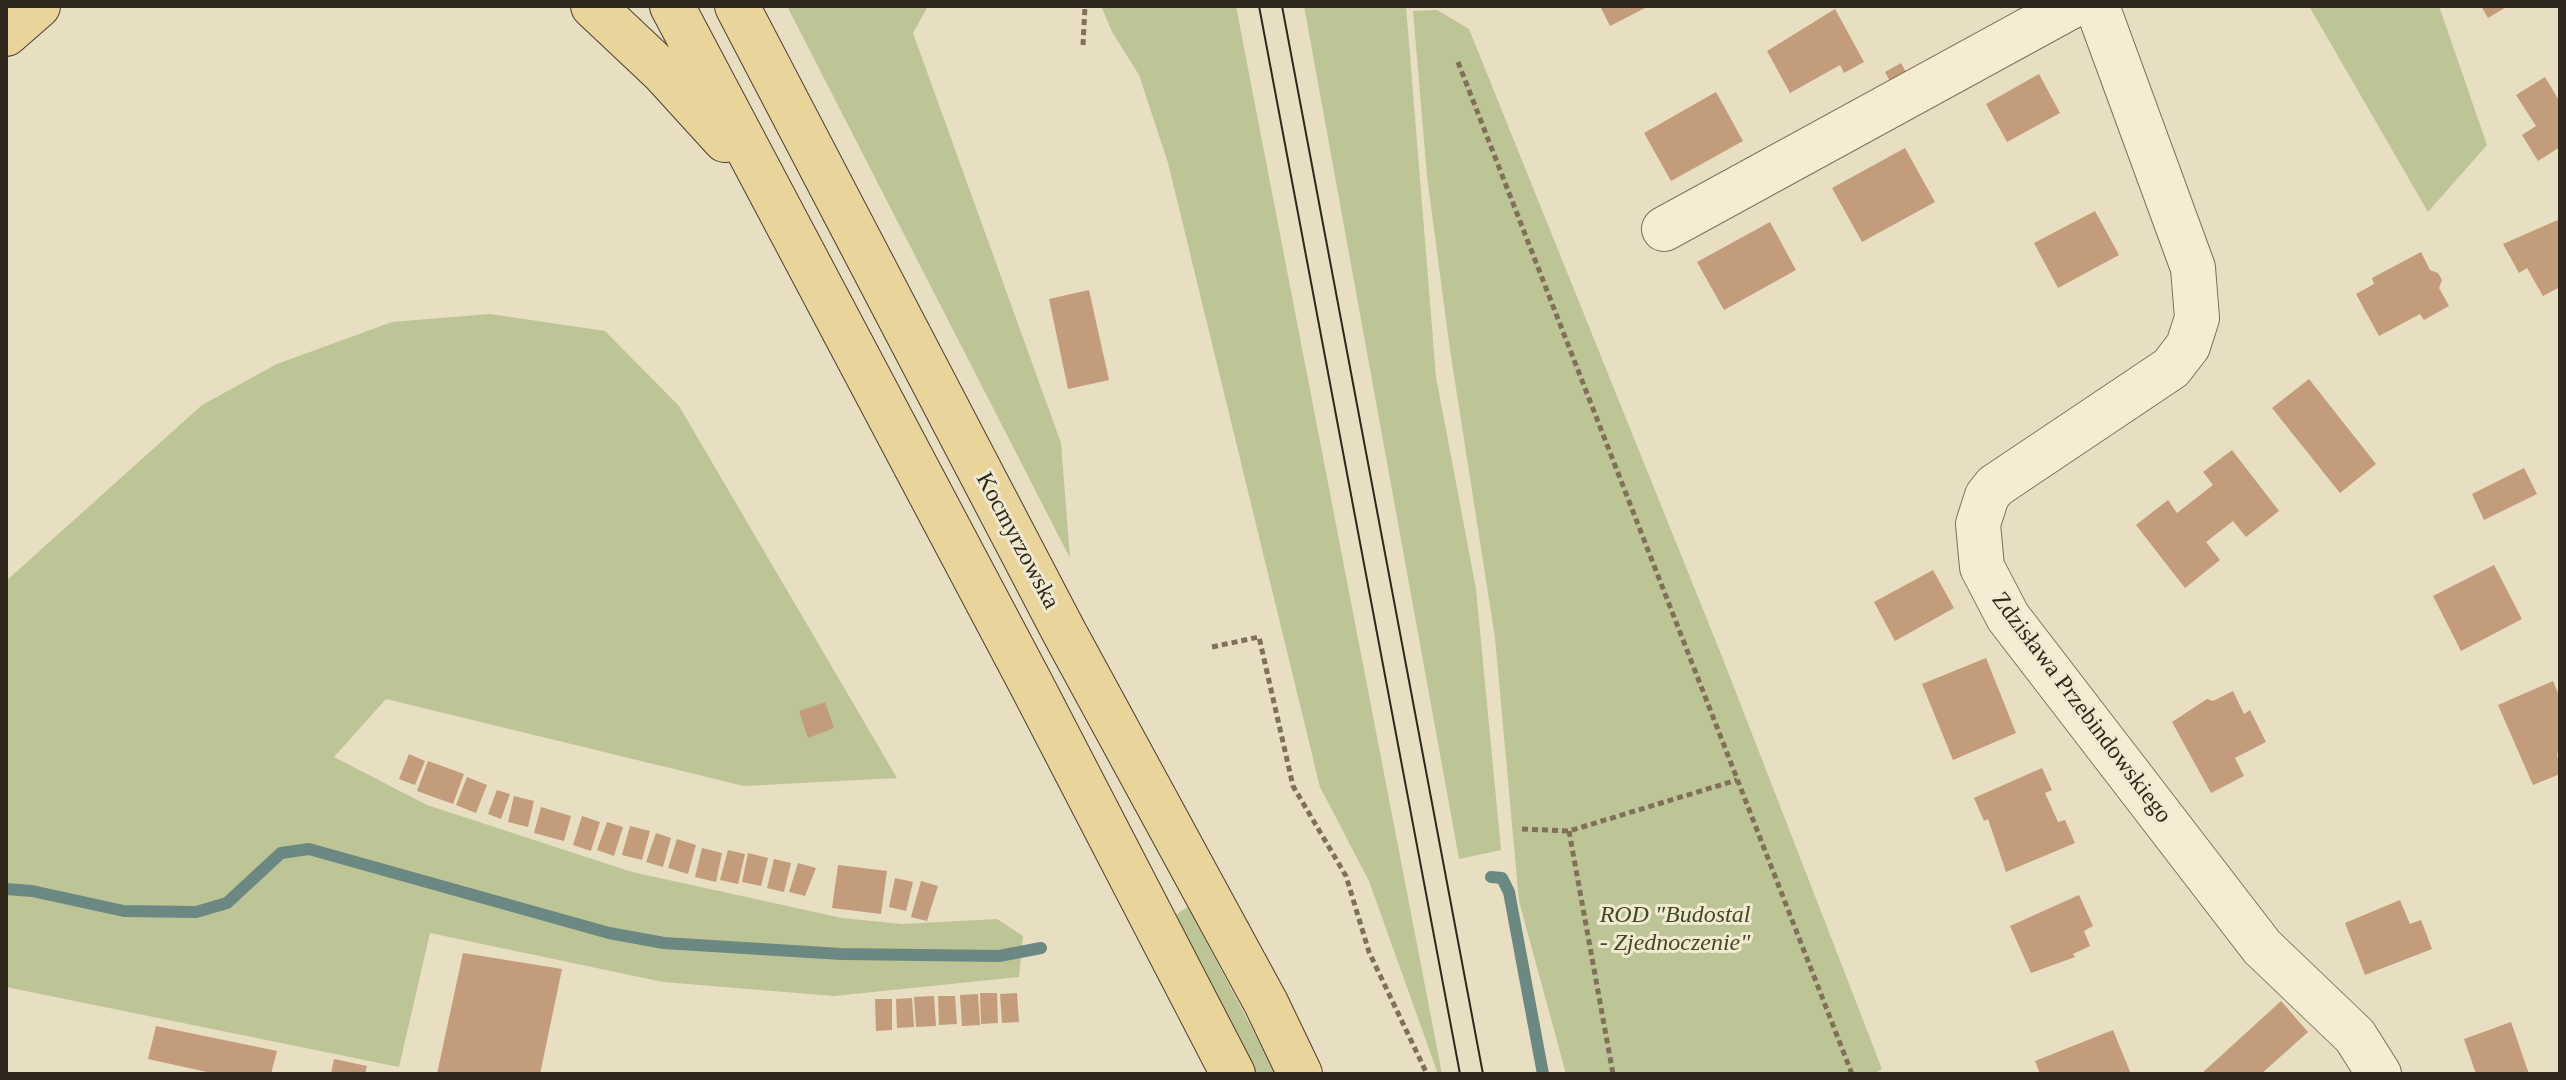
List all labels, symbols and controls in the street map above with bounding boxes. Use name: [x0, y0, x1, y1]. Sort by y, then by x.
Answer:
street label: Kocmyrzowska: [969, 468, 1065, 614]
street label: Zdzisława Przebindowskiego: [1985, 587, 2177, 829]
park label: ROD "Budostal - Zjednoczenie": [1600, 902, 1750, 958]

